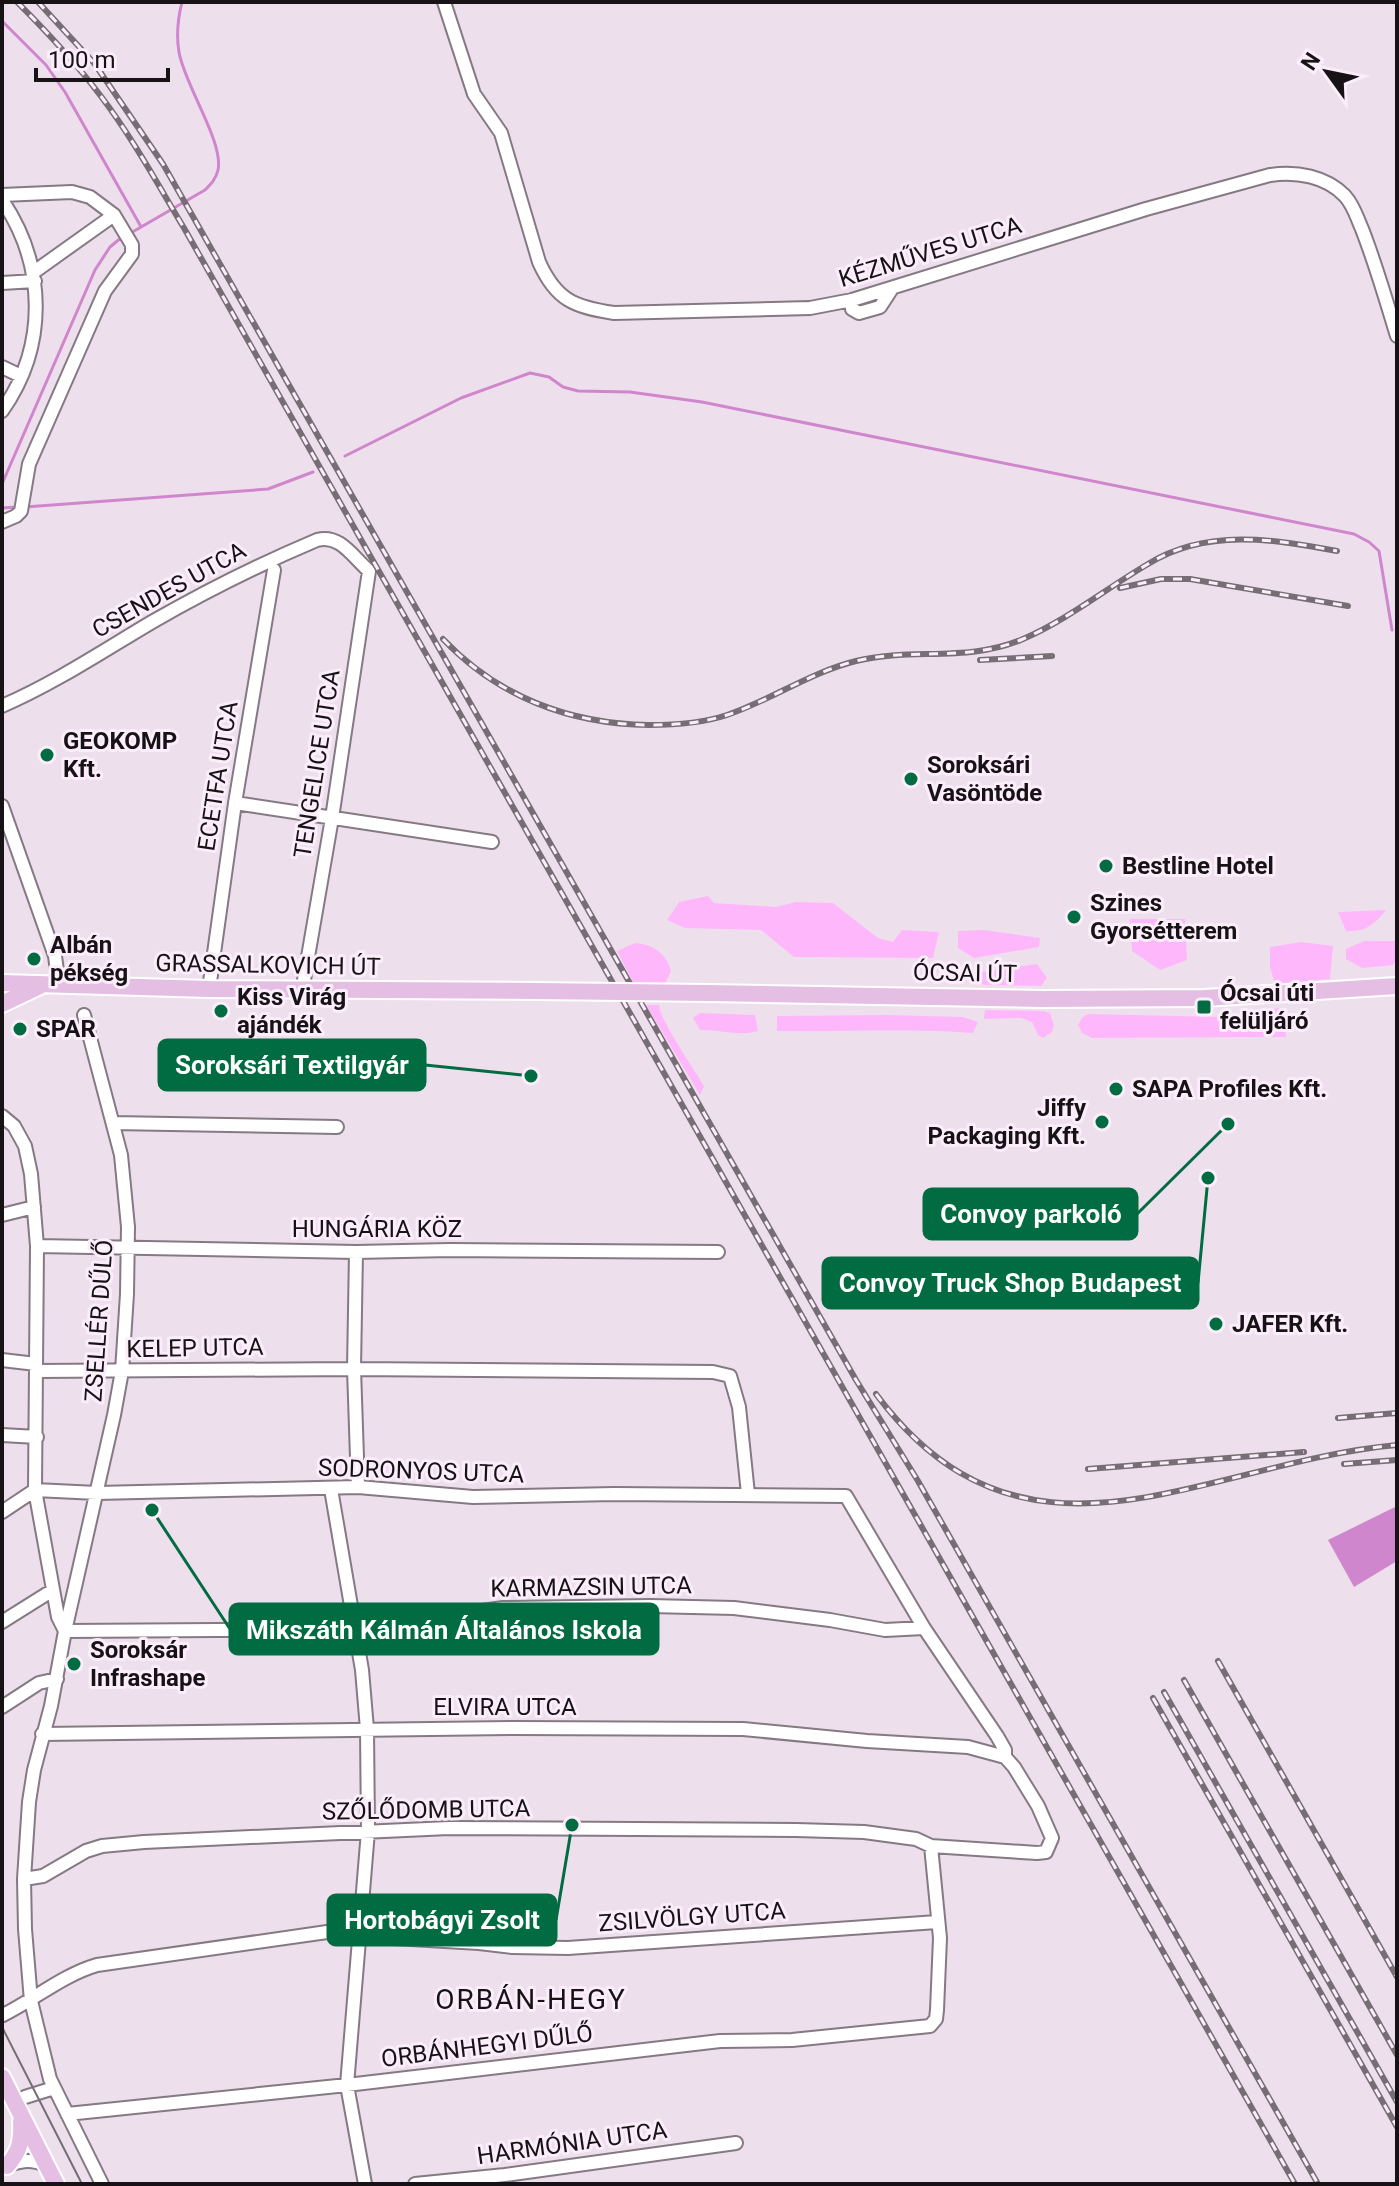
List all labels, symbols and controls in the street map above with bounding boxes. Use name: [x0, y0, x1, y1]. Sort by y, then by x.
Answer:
scale bar: [36, 32, 168, 82]
north arrow: [1287, 32, 1367, 112]
text: 100 m: [48, 46, 115, 74]
text: N: [1296, 48, 1325, 75]
street label: KÉZMŰVES UTCA: [835, 211, 1025, 293]
street label: CSENDES UTCA: [87, 536, 251, 644]
street label: TENGELICE UTCA: [288, 667, 346, 860]
street label: ECETFA UTCA: [192, 699, 244, 853]
place label: GEOKOMP Kft.: [63, 727, 177, 783]
marker: GEOKOMP Kft.: [38, 746, 56, 764]
place label: Soroksári Vasöntöde: [927, 751, 1042, 807]
marker: Soroksári Vasöntöde: [902, 770, 920, 788]
place label: Bestline Hotel: [1122, 852, 1274, 880]
marker: Bestline Hotel: [1097, 857, 1115, 875]
place label: Szines Gyorsétterem: [1090, 889, 1237, 945]
marker: Szines Gyorsétterem: [1065, 908, 1083, 926]
place label: Albán pékség: [50, 931, 128, 987]
street label: GRASSALKOVICH ÚT: [155, 949, 381, 981]
marker: Albán pékség: [25, 950, 43, 968]
street label: ÓCSAI ÚT: [913, 958, 1017, 988]
place label: Ócsai úti felüljáró: [1220, 979, 1314, 1035]
place label: Kiss Virág ajándék: [237, 983, 346, 1039]
marker: Ócsai úti felüljáró: [1195, 998, 1213, 1016]
marker: Kiss Virág ajándék: [212, 1002, 230, 1020]
place label: SPAR: [36, 1015, 96, 1043]
marker: SPAR: [11, 1020, 29, 1038]
callout: Soroksári Textilgyár: [159, 1040, 425, 1090]
text: Soroksári Textilgyár: [175, 1050, 409, 1080]
place label: SAPA Profiles Kft.: [1132, 1075, 1327, 1103]
marker: SAPA Profiles Kft.: [1107, 1080, 1125, 1098]
place label: Jiffy Packaging Kft.: [928, 1094, 1087, 1150]
marker: Jiffy Packaging Kft.: [1093, 1113, 1111, 1131]
callout: Convoy parkoló: [924, 1189, 1137, 1239]
text: Convoy parkoló: [940, 1199, 1122, 1229]
street label: HUNGÁRIA KÖZ: [292, 1215, 462, 1243]
street label: ZSELLÉR DŰLŐ: [79, 1239, 119, 1403]
callout: Convoy Truck Shop Budapest: [823, 1258, 1198, 1308]
text: Convoy Truck Shop Budapest: [839, 1268, 1182, 1298]
place label: JAFER Kft.: [1232, 1310, 1348, 1338]
marker: JAFER Kft.: [1207, 1315, 1225, 1333]
street label: KELEP UTCA: [126, 1333, 264, 1363]
street label: SODRONYOS UTCA: [317, 1453, 525, 1489]
street label: KARMAZSIN UTCA: [490, 1571, 692, 1603]
callout: Mikszáth Kálmán Általános Iskola: [230, 1604, 658, 1654]
text: Mikszáth Kálmán Általános Iskola: [246, 1615, 642, 1645]
place label: Soroksár Infrashape: [90, 1636, 205, 1692]
marker: Soroksár Infrashape: [65, 1655, 83, 1673]
street label: ELVIRA UTCA: [433, 1693, 577, 1721]
street label: SZŐLŐDOMB UTCA: [322, 1794, 531, 1826]
callout: Hortobágyi Zsolt: [328, 1895, 556, 1945]
street label: ZSILVÖLGY UTCA: [598, 1896, 787, 1938]
text: Hortobágyi Zsolt: [344, 1905, 540, 1935]
district label: ORBÁN-HEGY: [435, 1983, 627, 2016]
street label: ORBÁNHEGYI DŰLŐ: [380, 2019, 594, 2073]
street label: HARMÓNIA UTCA: [475, 2116, 669, 2170]

